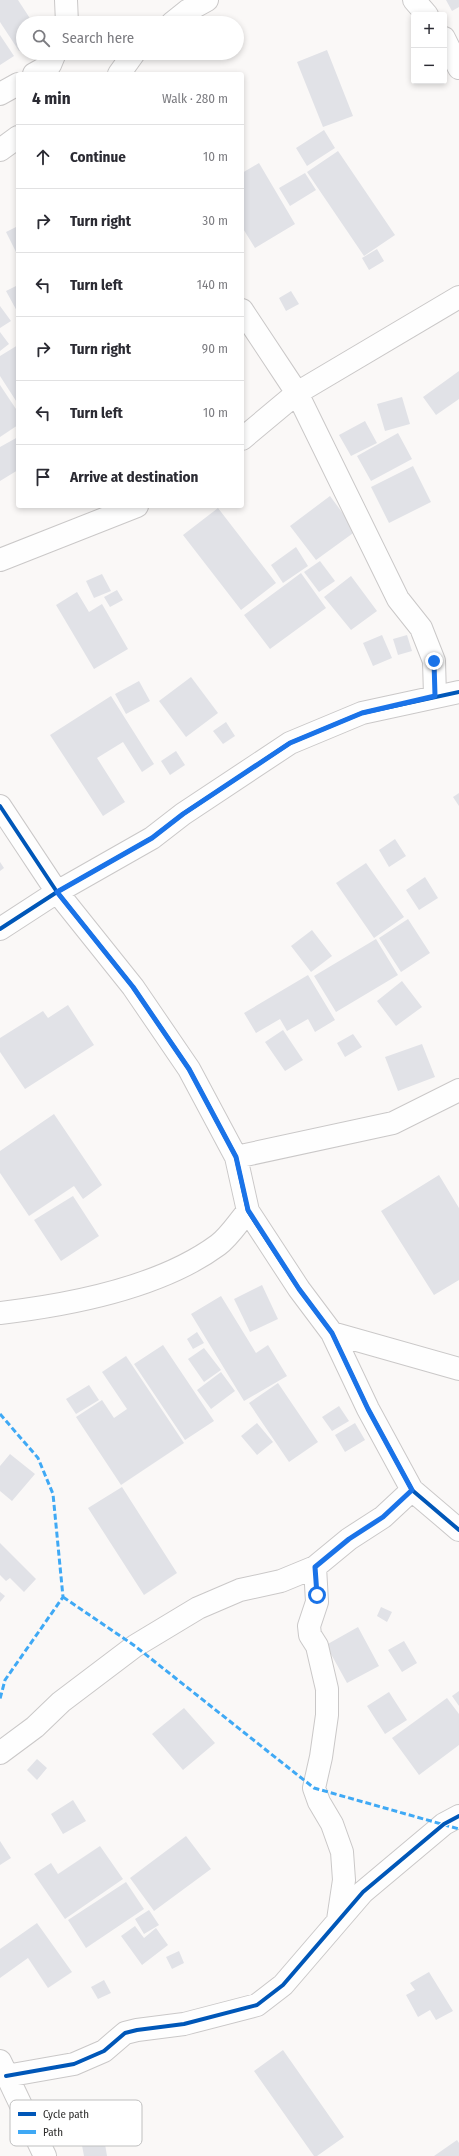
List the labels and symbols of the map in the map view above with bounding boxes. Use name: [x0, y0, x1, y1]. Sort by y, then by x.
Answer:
route end: [425, 652, 443, 670]
route start: [308, 1586, 326, 1604]
legend: [10, 2100, 142, 2146]
text: Cycle path: [43, 2108, 89, 2121]
text: Path: [43, 2126, 63, 2139]

